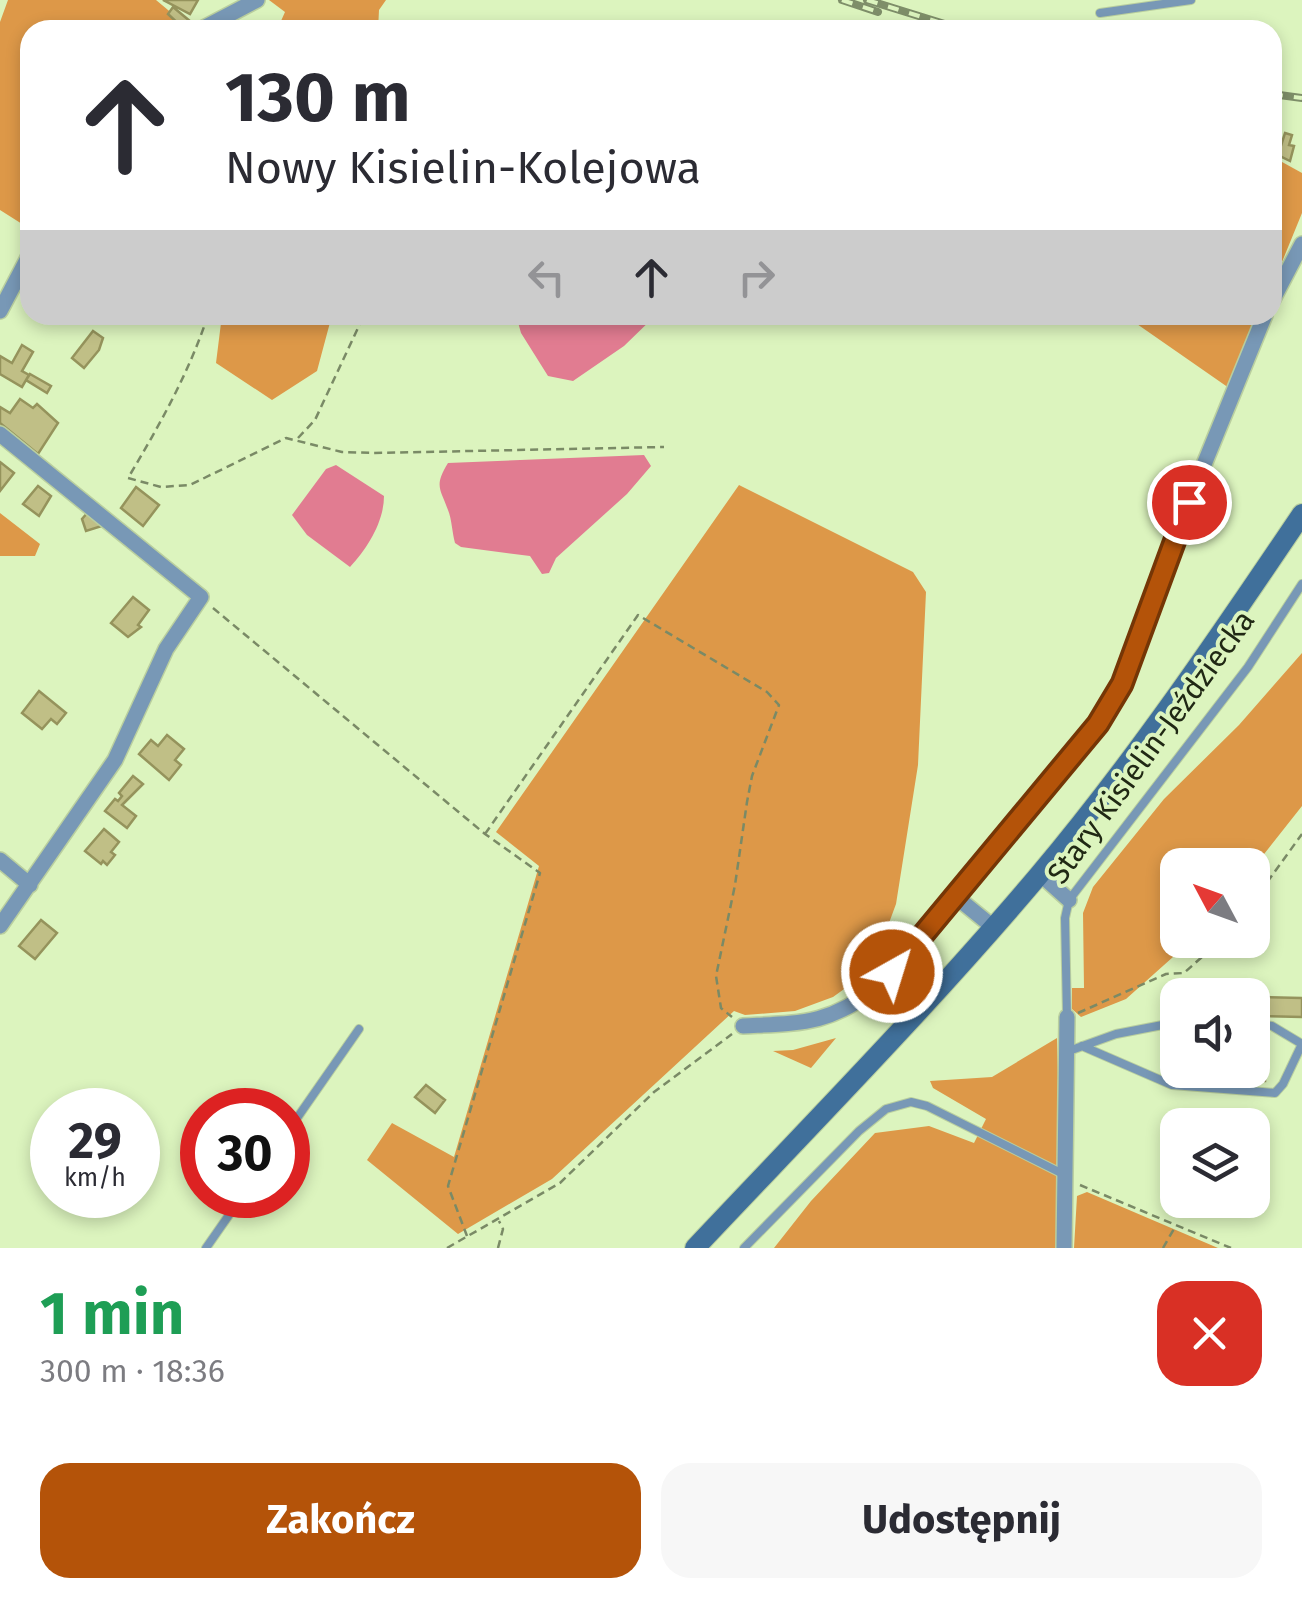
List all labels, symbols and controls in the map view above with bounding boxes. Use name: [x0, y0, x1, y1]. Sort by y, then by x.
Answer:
text: 130 m: [225, 56, 411, 140]
icon: ahead: [60, 60, 190, 190]
text: Nowy Kisielin-Kolejowa: [225, 141, 701, 195]
icon: left: [519, 250, 574, 305]
icon: ahead: [624, 250, 679, 305]
icon: right: [729, 250, 784, 305]
pin: [1147, 460, 1232, 545]
icon: arrive: [1162, 475, 1217, 530]
street label: Stary Kisielin-Jeździecka: [1040, 603, 1262, 891]
north arrow: [1160, 848, 1270, 958]
map controls: [1160, 848, 1270, 1218]
position arrow: [840, 920, 944, 1024]
button: sound: [1160, 978, 1270, 1088]
speed limit sign: 30: [180, 1088, 310, 1218]
button: layers: [1160, 1108, 1270, 1218]
text: 29: [68, 1111, 122, 1171]
text: km/h: [64, 1163, 126, 1193]
text: 1 min: [40, 1278, 184, 1350]
button: close: [1157, 1281, 1262, 1386]
text: 300 m · 18:36: [40, 1352, 225, 1390]
button: Zakończ: [40, 1463, 641, 1578]
button: Udostępnij: [661, 1463, 1262, 1578]

